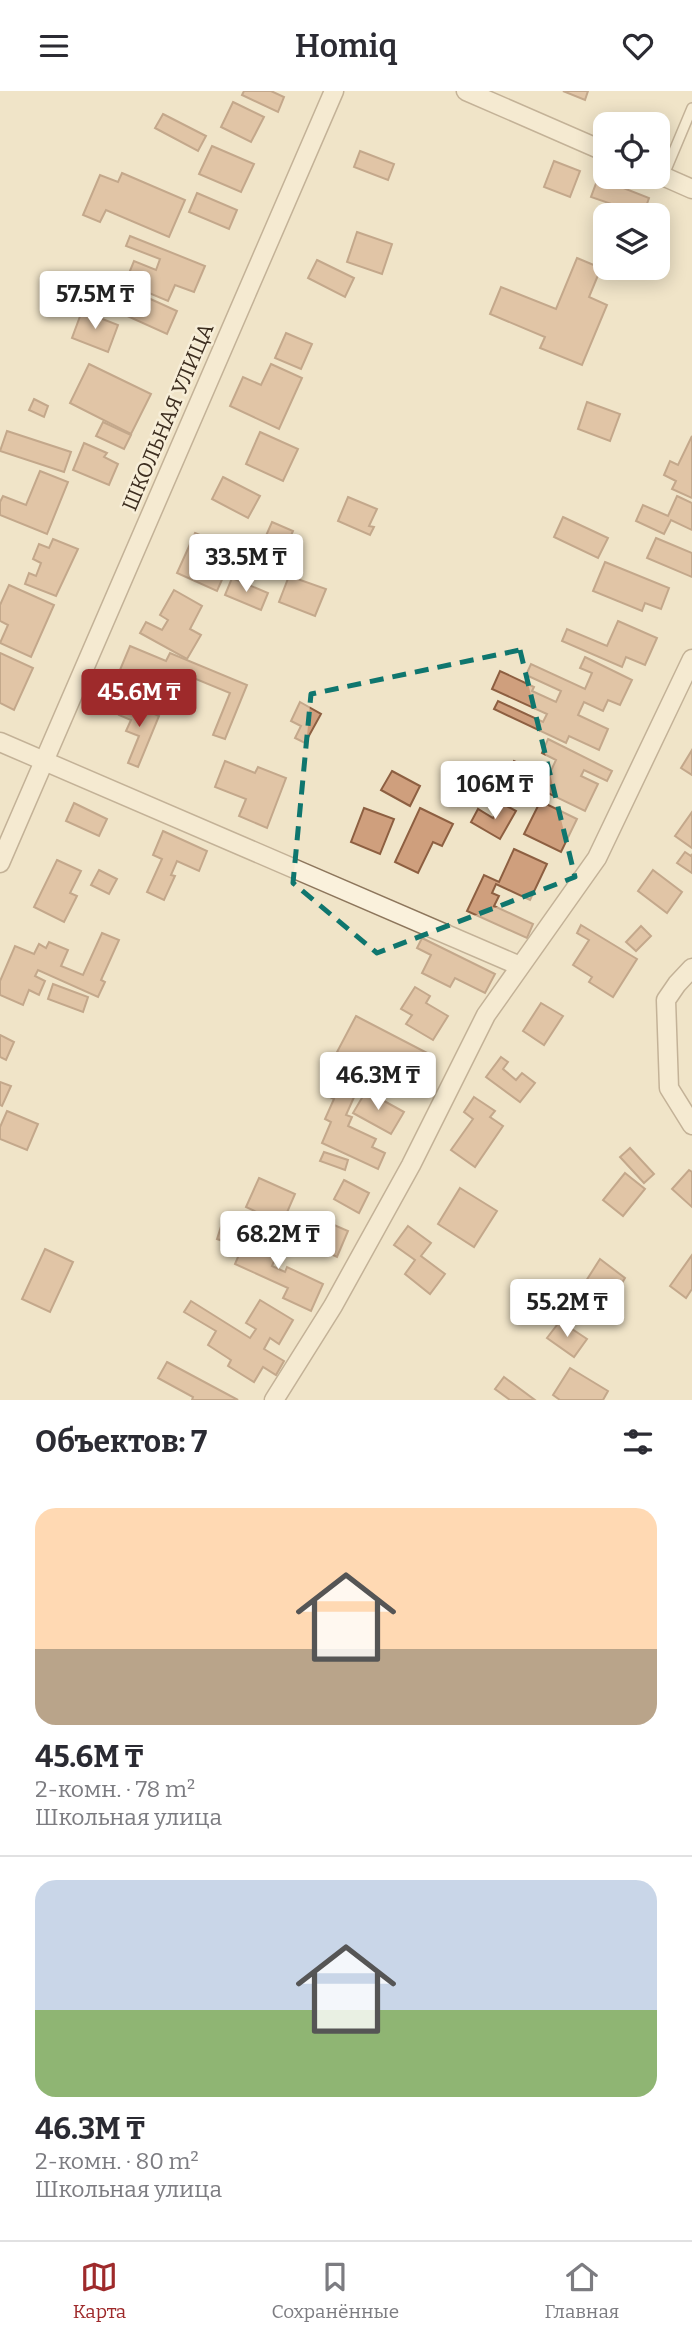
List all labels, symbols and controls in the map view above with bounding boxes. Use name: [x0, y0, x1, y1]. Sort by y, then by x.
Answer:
icon: menu: [35, 27, 73, 65]
text: Homiq: [295, 27, 397, 65]
icon: heart: [619, 27, 657, 65]
map controls: [593, 112, 670, 280]
button: locate: [593, 112, 670, 189]
button: layers: [593, 203, 670, 280]
pin: 57.5M ₸: [30, 271, 160, 331]
text: 57.5M ₸: [56, 280, 134, 308]
street label: ШКОЛЬНАЯ УЛИЦА: [117, 319, 219, 515]
pin: 33.5M ₸: [181, 535, 311, 594]
text: 33.5M ₸: [205, 543, 287, 571]
pin: 45.6M ₸: [74, 669, 204, 729]
text: 45.6M ₸: [97, 678, 181, 706]
pin: 106M ₸: [438, 761, 552, 821]
text: 106M ₸: [457, 770, 533, 798]
pin: 46.3M ₸: [313, 1053, 443, 1112]
text: 46.3M ₸: [336, 1061, 420, 1089]
pin: 68.2M ₸: [213, 1211, 343, 1271]
text: 68.2M ₸: [236, 1220, 320, 1248]
pin: 55.2M ₸: [502, 1279, 632, 1339]
text: 55.2M ₸: [526, 1288, 608, 1316]
icon: filters: [619, 1423, 657, 1461]
text: Объектов: 7: [35, 1424, 207, 1460]
icon: home: [283, 1554, 409, 1680]
text: 45.6M ₸: [35, 1739, 143, 1775]
text: 2-комн. · 78 m²: [35, 1775, 195, 1803]
text: Школьная улица: [35, 1803, 222, 1831]
icon: home: [283, 1926, 409, 2052]
text: 46.3M ₸: [35, 2111, 145, 2147]
text: 2-комн. · 80 m²: [35, 2147, 199, 2175]
text: Школьная улица: [35, 2175, 222, 2203]
tab: Карта: [73, 2258, 126, 2323]
tab: Сохранённые: [272, 2258, 399, 2323]
tab: Главная: [544, 2258, 619, 2323]

